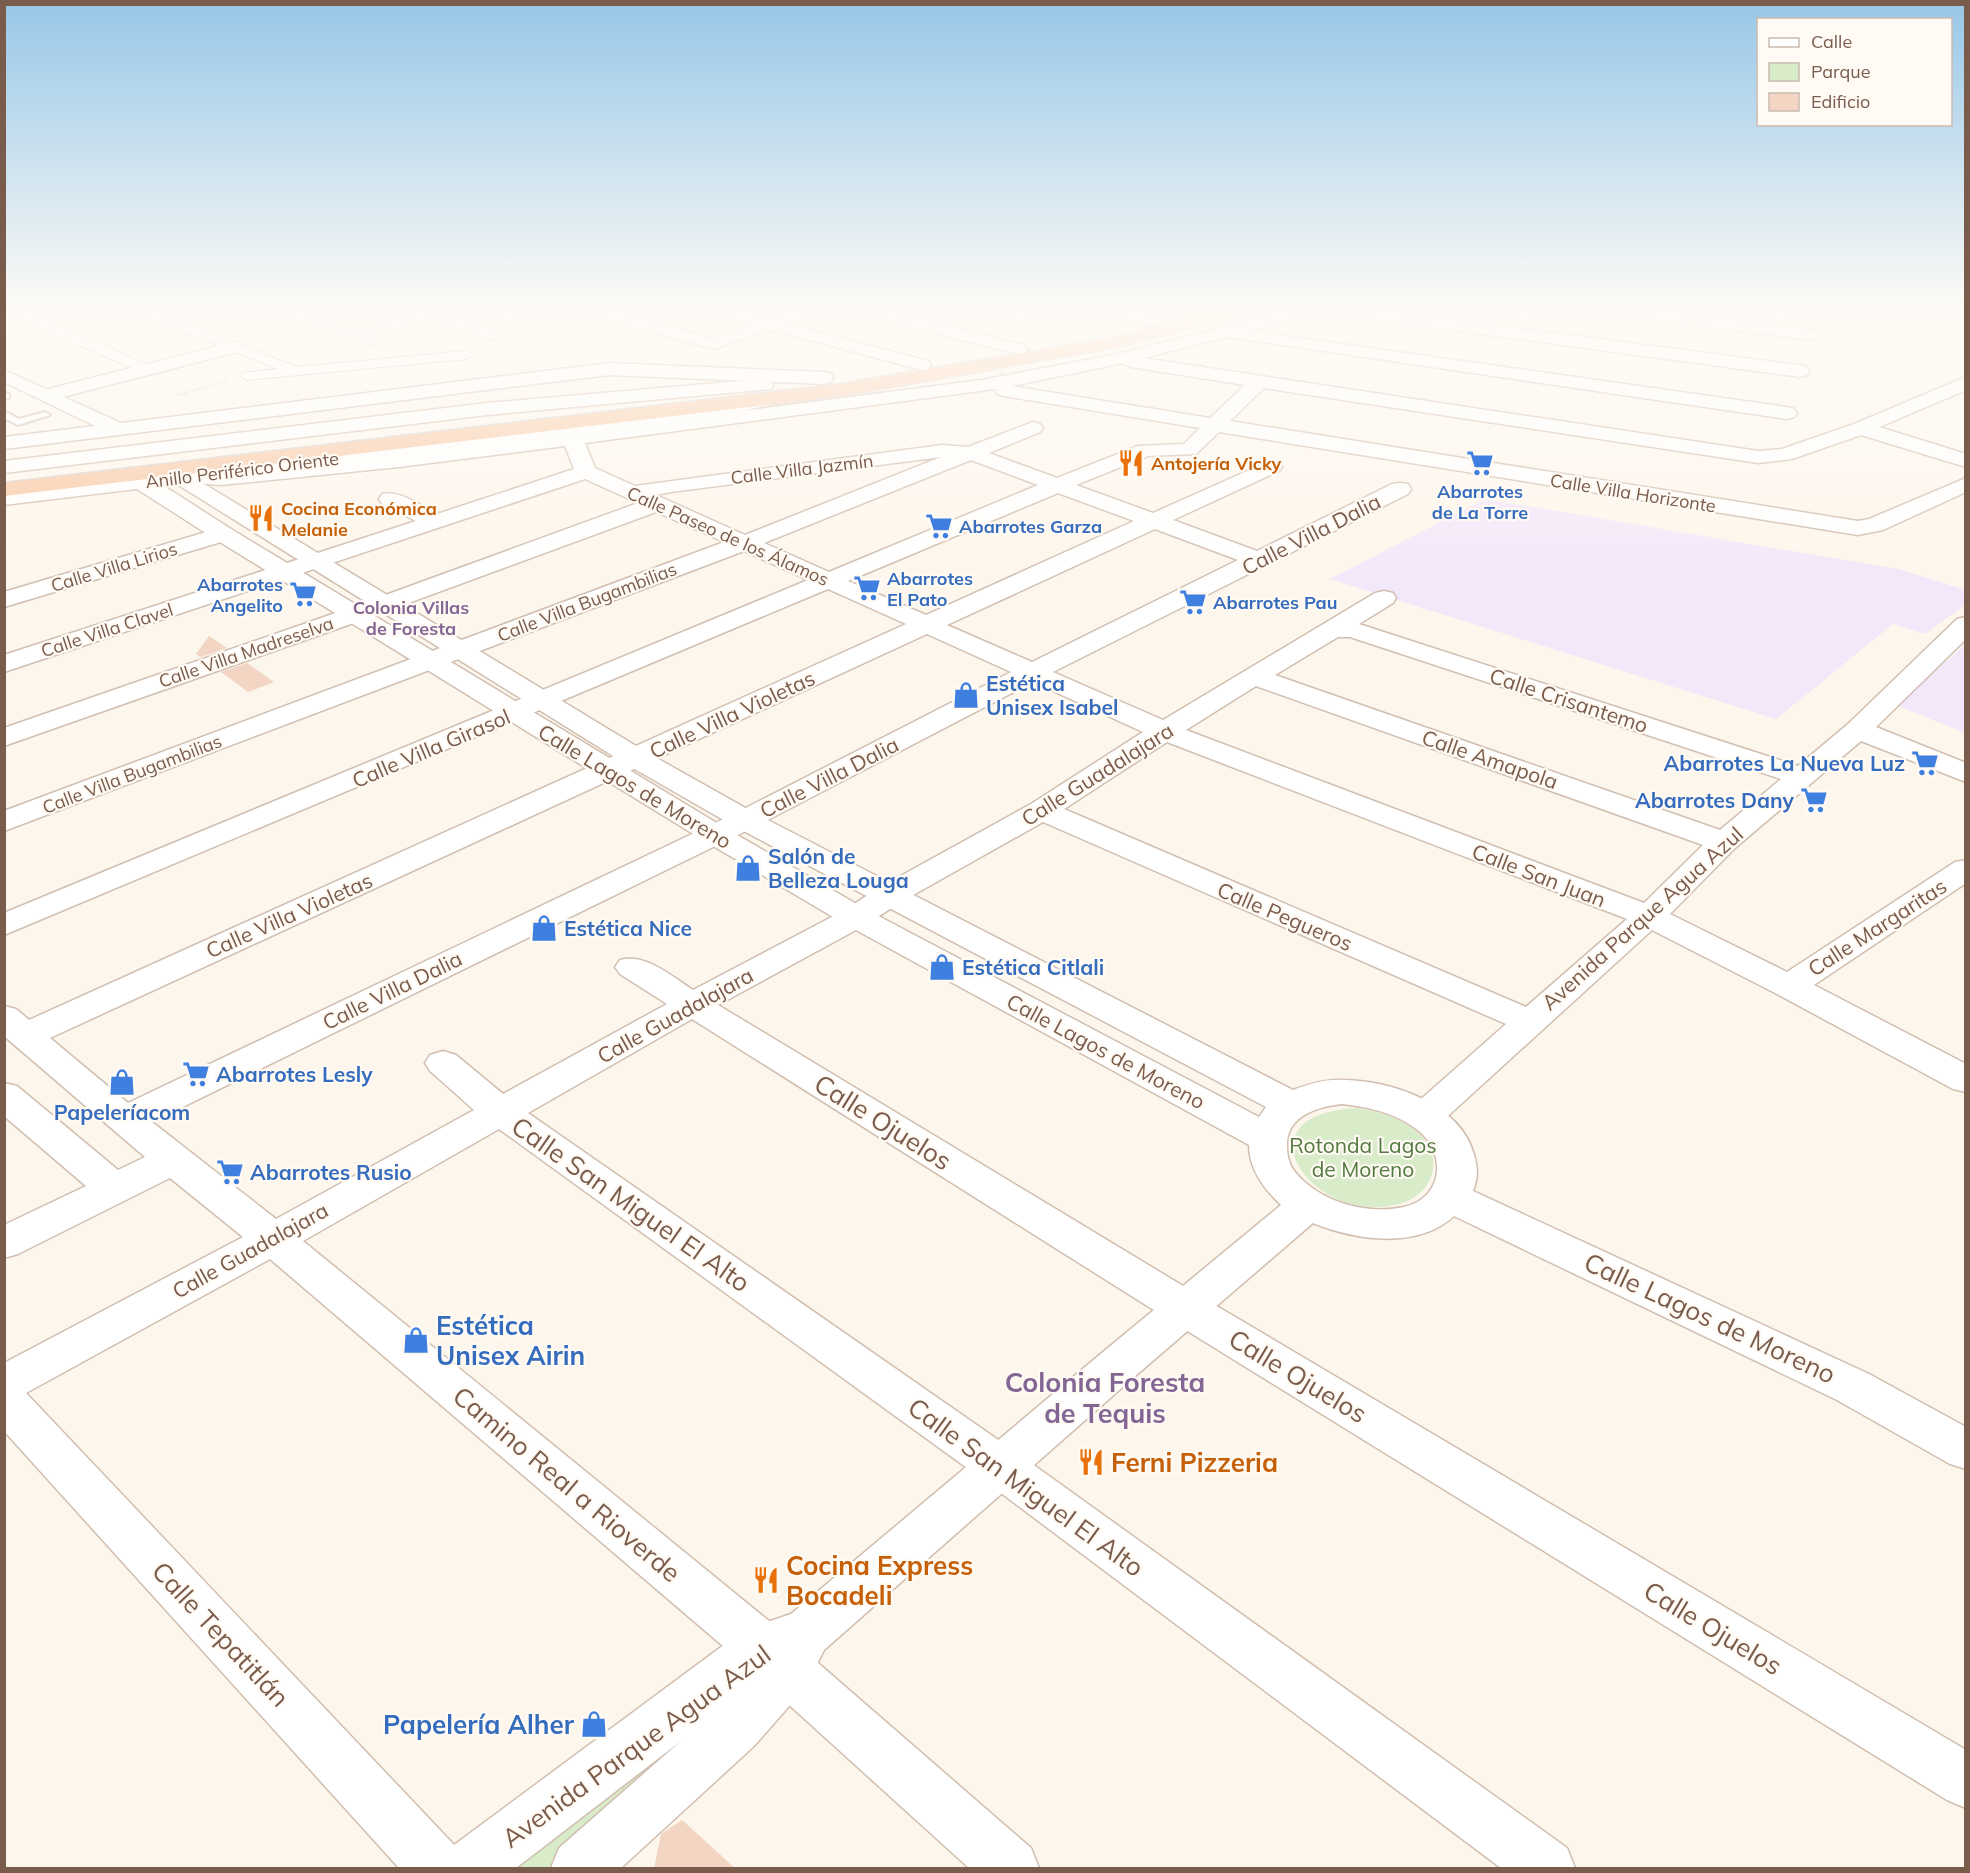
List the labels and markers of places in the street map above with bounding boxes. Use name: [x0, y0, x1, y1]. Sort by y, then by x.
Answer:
restaurant icon: Antojería Vicky: [1116, 448, 1146, 478]
supermarket icon: Abarrotes de La Torre: [1465, 448, 1495, 478]
place label: Antojería Vicky: [1151, 452, 1282, 475]
place label: Abarrotes de La Torre: [1432, 480, 1528, 524]
place label: Cocina Económica Melanie: [281, 497, 437, 541]
restaurant icon: Cocina Económica Melanie: [246, 503, 276, 533]
supermarket icon: Abarrotes Garza: [924, 511, 954, 541]
place label: Abarrotes Garza: [959, 515, 1102, 538]
place label: Abarrotes El Pato: [887, 567, 973, 611]
place label: Abarrotes Angelito: [197, 573, 283, 617]
supermarket icon: Abarrotes El Pato: [852, 573, 882, 603]
supermarket icon: Abarrotes Angelito: [288, 579, 318, 609]
supermarket icon: Abarrotes Pau: [1178, 587, 1208, 617]
place label: Abarrotes Pau: [1213, 591, 1337, 614]
place label: Estética Unisex Isabel: [986, 670, 1118, 720]
shop icon: Estética Unisex Isabel: [951, 680, 981, 710]
supermarket icon: Abarrotes La Nueva Luz: [1910, 748, 1940, 778]
place label: Abarrotes La Nueva Luz: [1664, 750, 1905, 776]
supermarket icon: Abarrotes Dany: [1799, 785, 1829, 815]
place label: Abarrotes Dany: [1635, 787, 1795, 813]
place label: Salón de Belleza Louga: [768, 843, 909, 893]
shop icon: Salón de Belleza Louga: [733, 853, 763, 883]
shop icon: Estética Nice: [529, 913, 559, 943]
place label: Estética Nice: [564, 915, 692, 941]
shop icon: Estética Citlali: [927, 952, 957, 982]
place label: Estética Citlali: [962, 954, 1104, 980]
supermarket icon: Abarrotes Lesly: [181, 1059, 211, 1089]
place label: Abarrotes Lesly: [216, 1061, 373, 1087]
shop icon: Papeleríacom: [107, 1067, 137, 1097]
place label: Papeleríacom: [54, 1099, 190, 1125]
supermarket icon: Abarrotes Rusio: [215, 1157, 245, 1187]
place label: Abarrotes Rusio: [250, 1159, 412, 1185]
place label: Estética Unisex Airin: [436, 1309, 585, 1372]
shop icon: Estética Unisex Airin: [401, 1325, 431, 1355]
place label: Ferni Pizzeria: [1111, 1446, 1278, 1479]
restaurant icon: Ferni Pizzeria: [1076, 1447, 1106, 1477]
place label: Cocina Express Bocadeli: [786, 1549, 973, 1612]
restaurant icon: Cocina Express Bocadeli: [751, 1565, 781, 1595]
place label: Papelería Alher: [383, 1708, 575, 1741]
shop icon: Papelería Alher: [579, 1709, 609, 1739]

